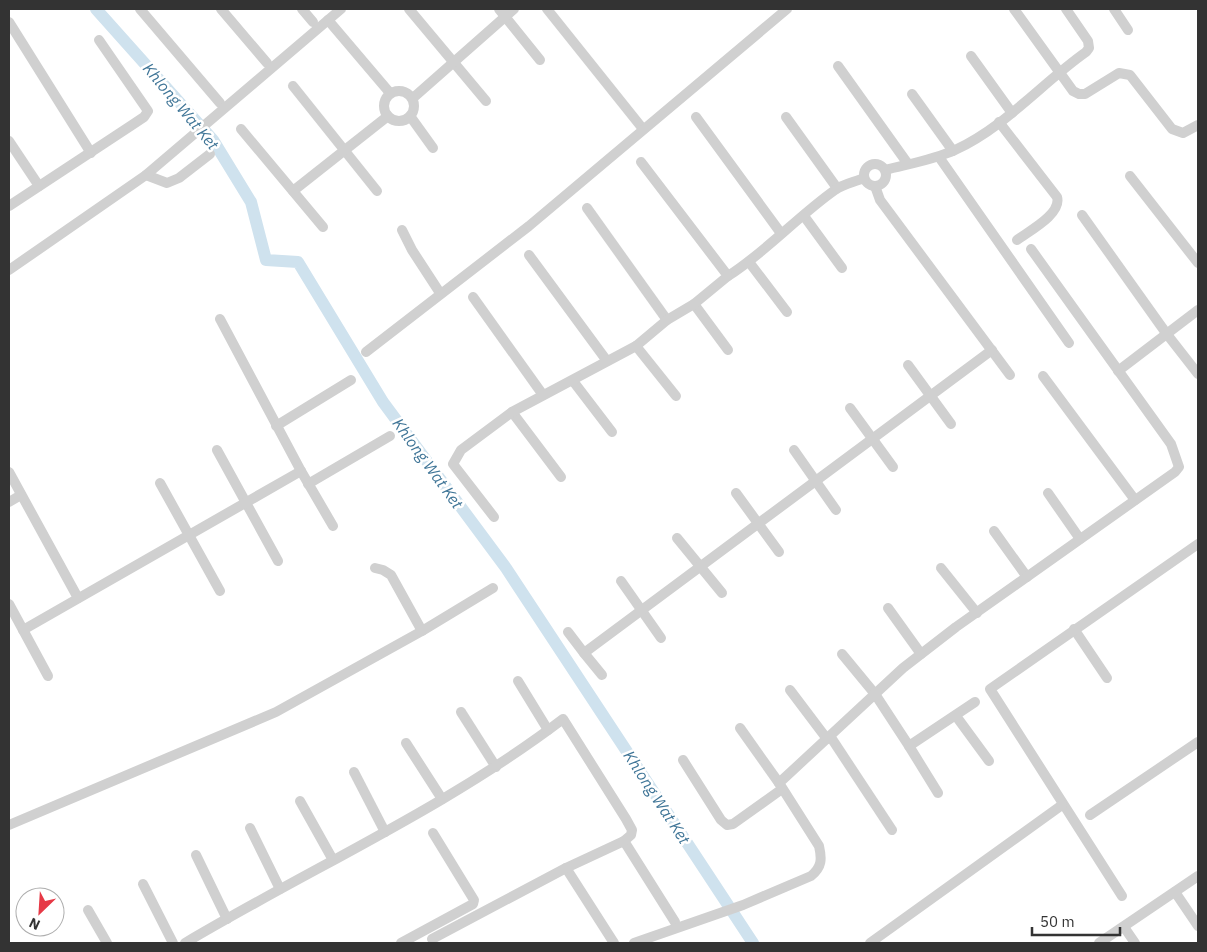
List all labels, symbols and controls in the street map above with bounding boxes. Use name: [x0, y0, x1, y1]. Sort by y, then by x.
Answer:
water label: Khlong Wat Ket: [139, 59, 224, 154]
water label: Khlong Wat Ket: [388, 414, 468, 513]
water label: Khlong Wat Ket: [619, 747, 695, 848]
north arrow: [15, 887, 65, 937]
scale bar: [1032, 904, 1120, 936]
text: 50 m: [1040, 912, 1075, 931]
text: N: [26, 913, 43, 934]

